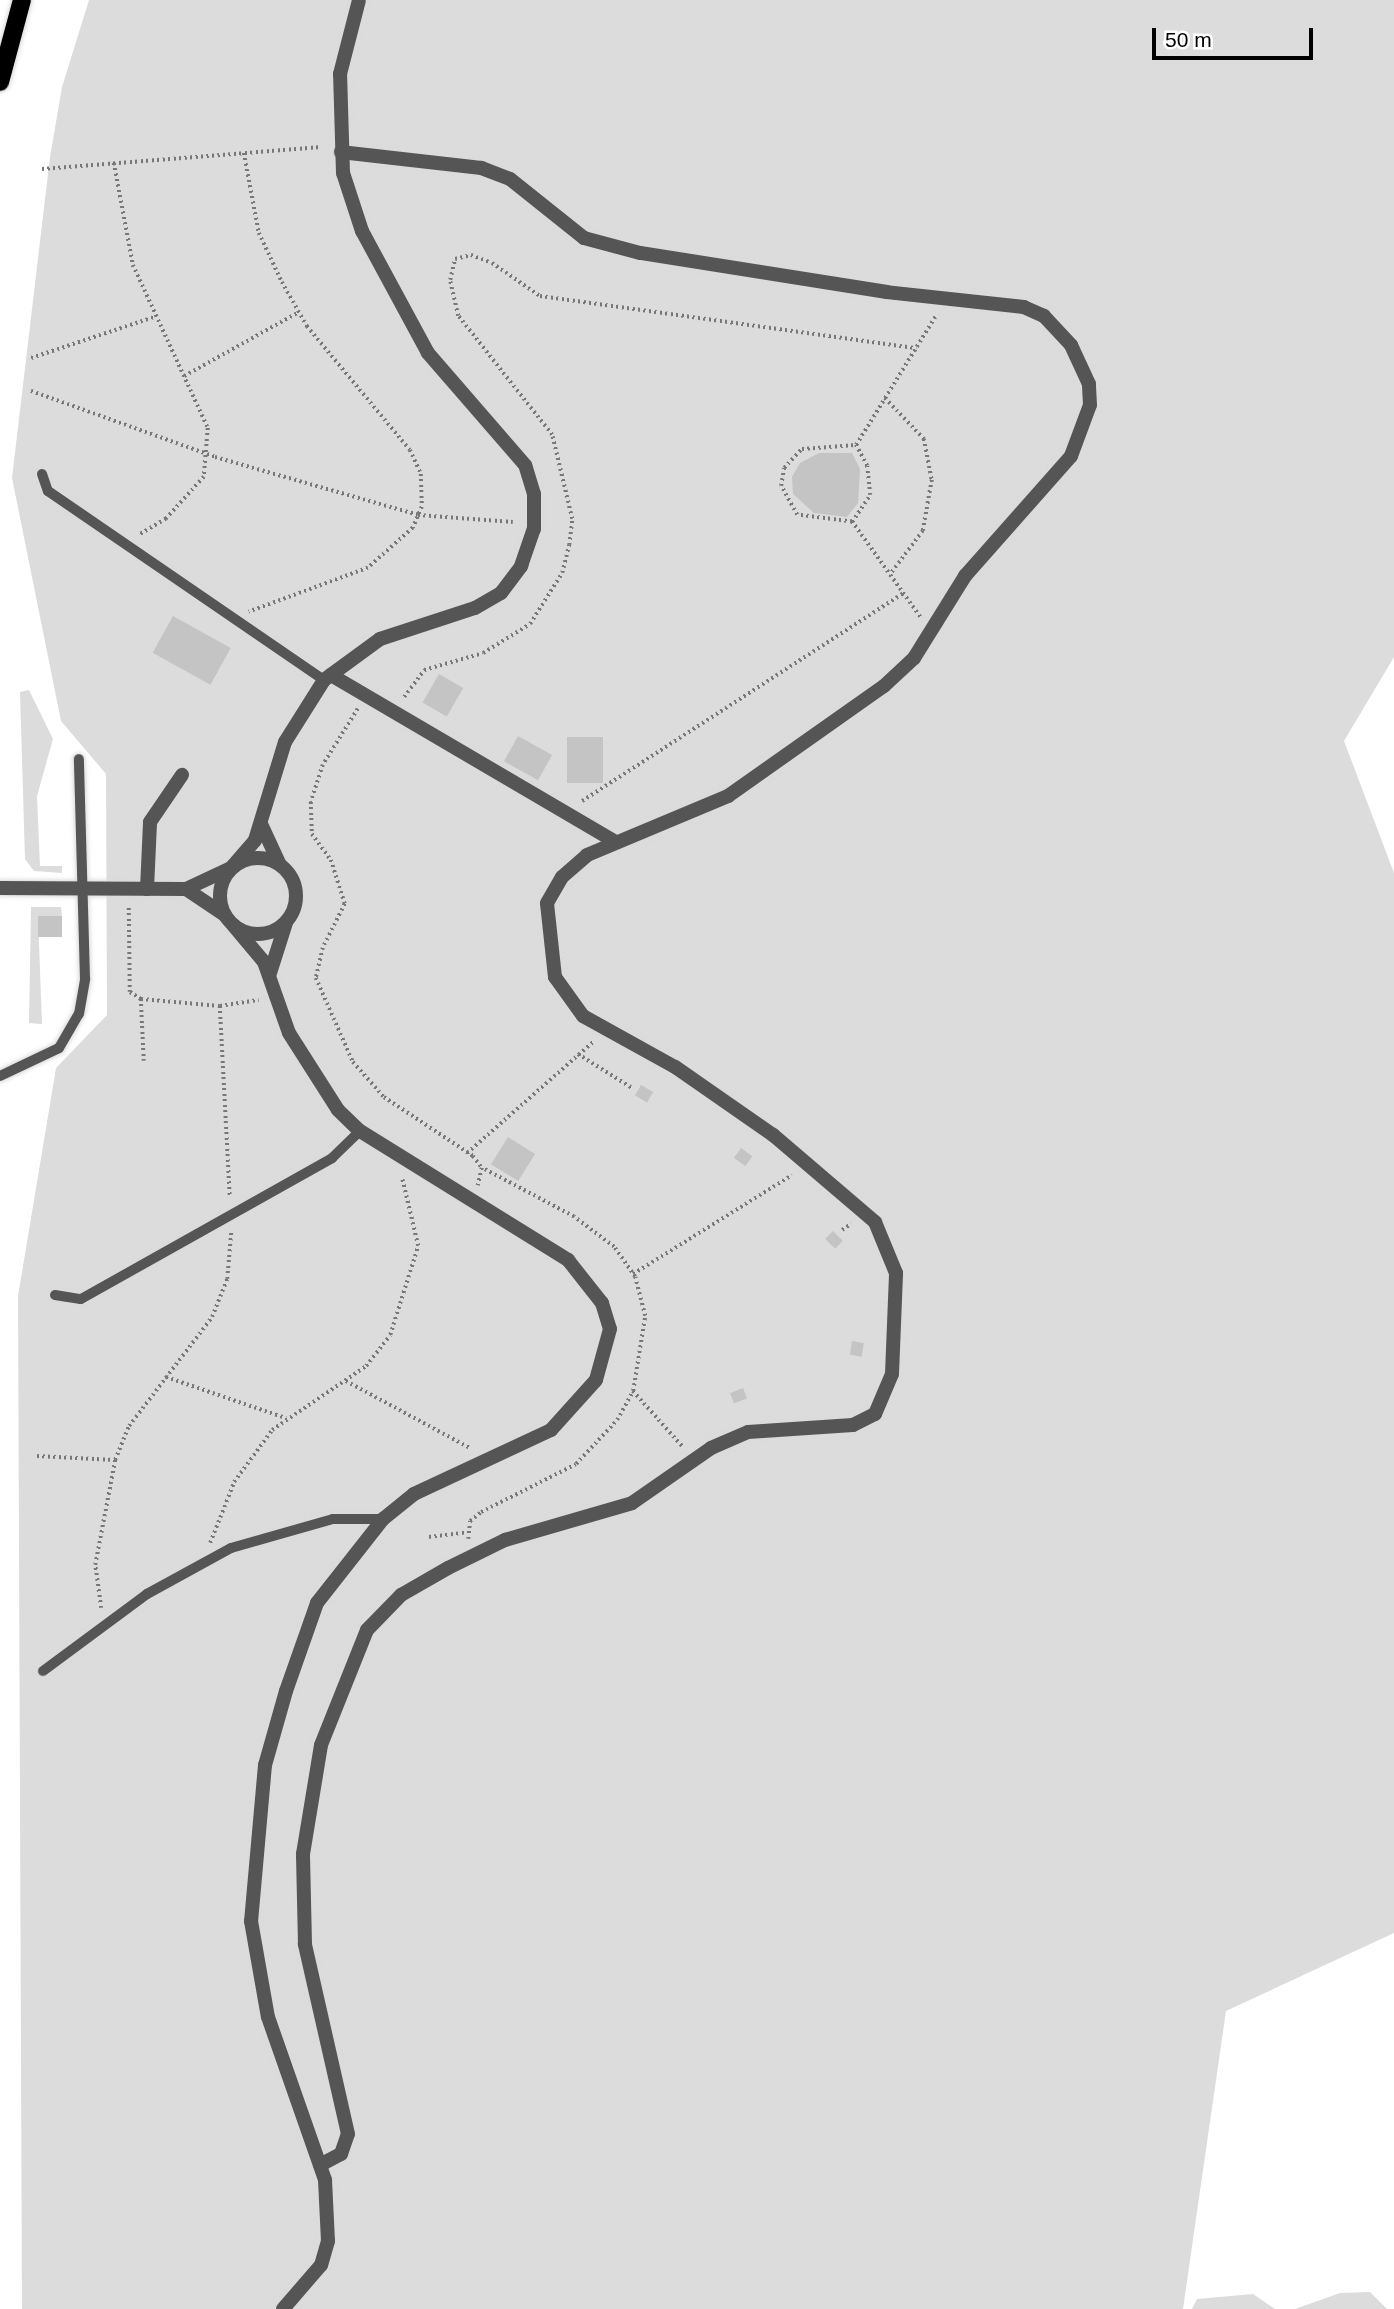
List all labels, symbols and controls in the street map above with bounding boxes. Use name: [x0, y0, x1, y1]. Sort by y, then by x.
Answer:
scale bar: [1156, 14, 1317, 58]
text: 50 m: [1165, 28, 1212, 51]

